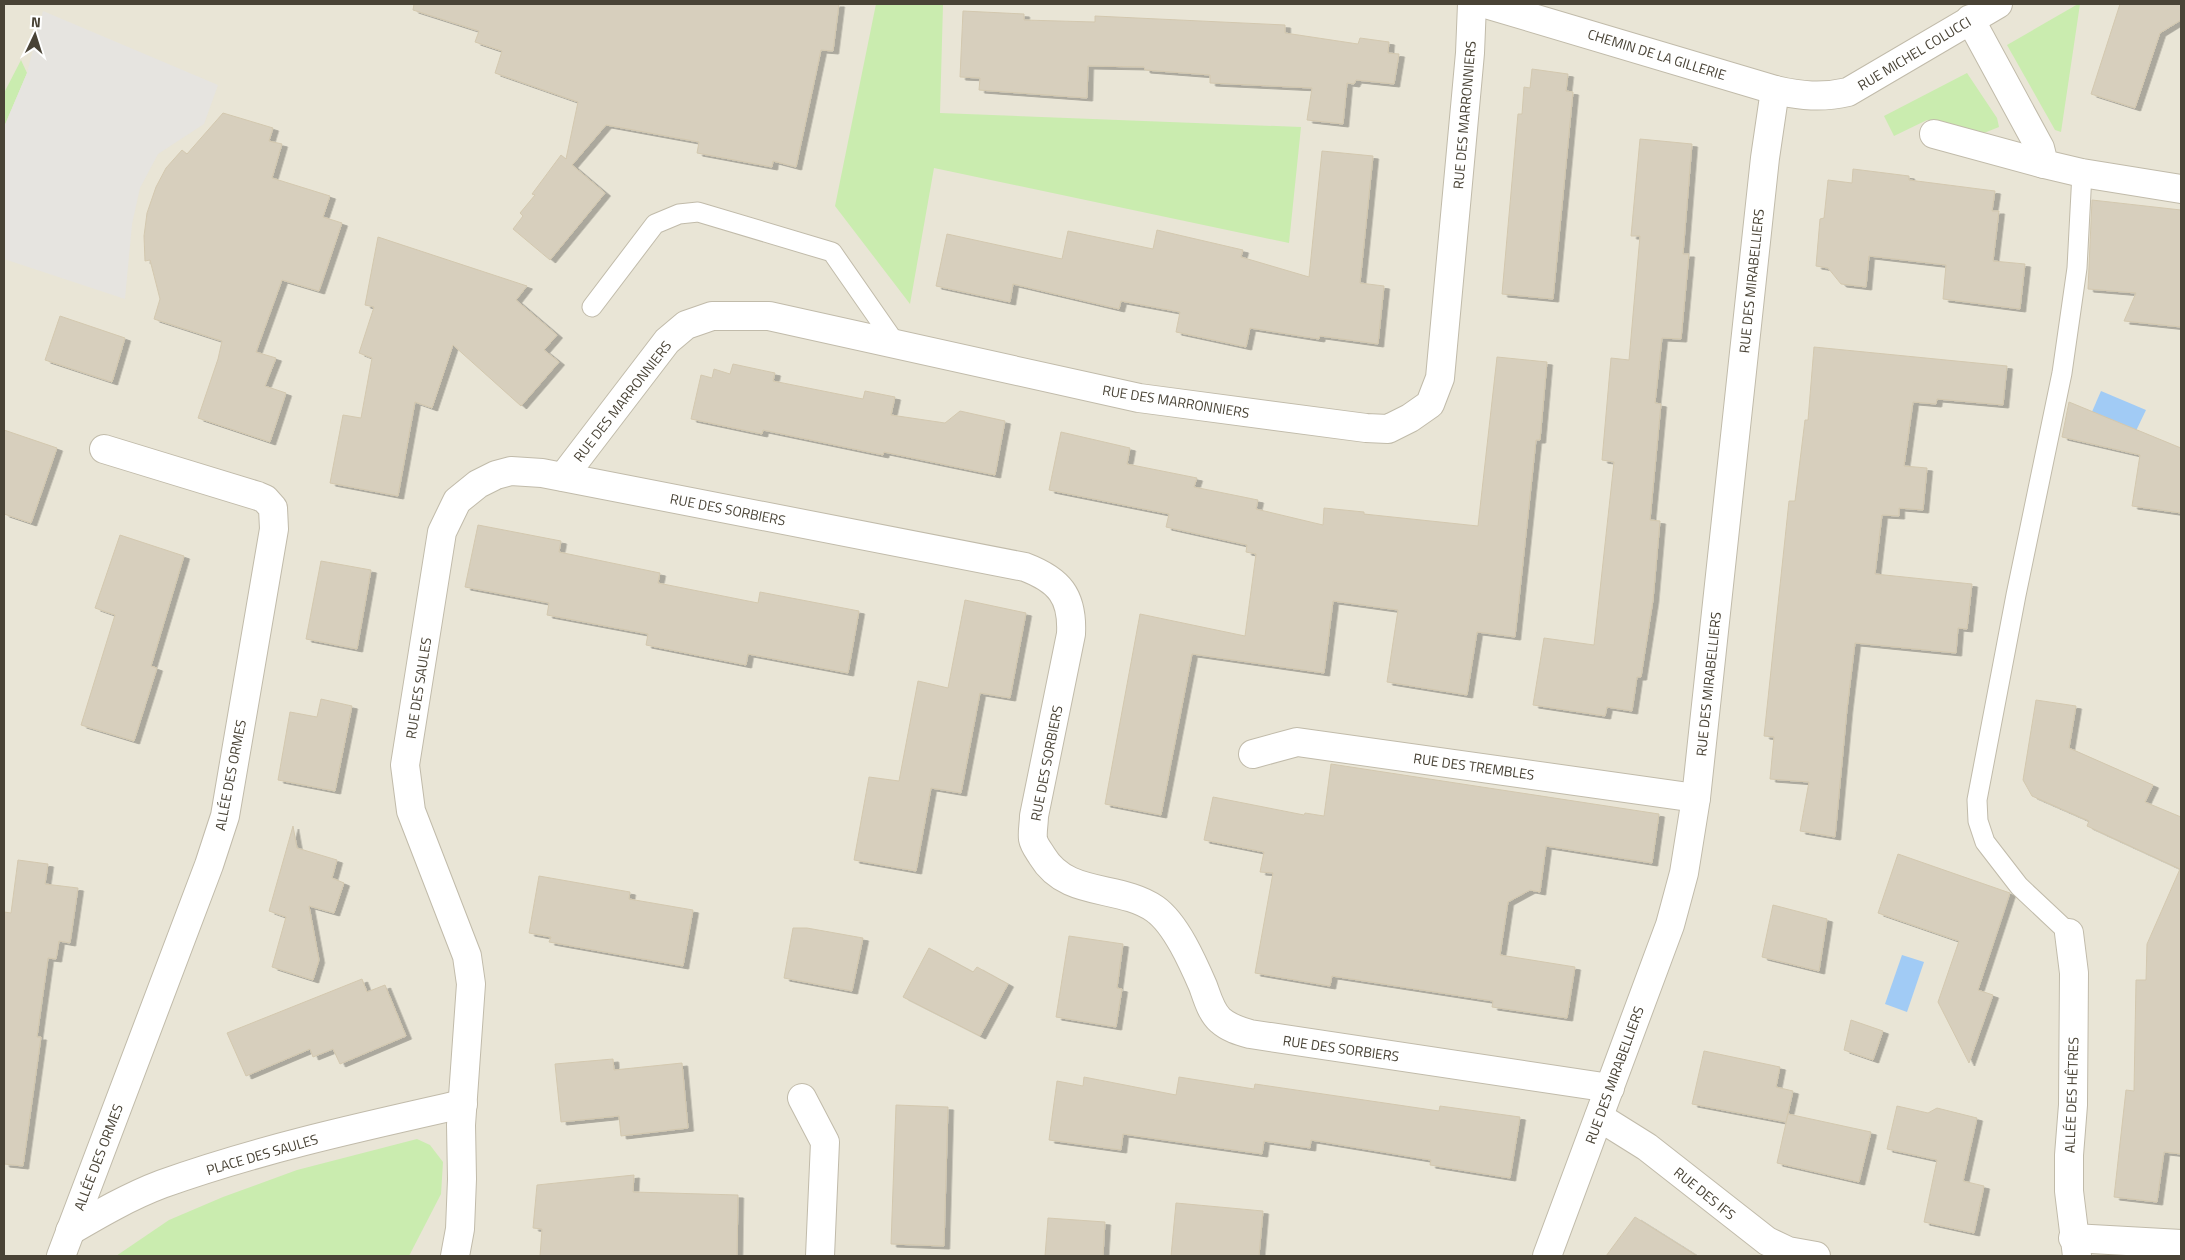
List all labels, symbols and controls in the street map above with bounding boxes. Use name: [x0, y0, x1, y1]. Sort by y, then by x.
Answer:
north arrow: [10, 10, 60, 60]
text: N: [30, 11, 42, 32]
street label: RUE MICHEL COLUCCI: [1853, 11, 1975, 95]
street label: CHEMIN DE LA GILLERIE: [1585, 23, 1729, 85]
street label: RUE DES MARRONNIERS: [1447, 40, 1481, 190]
street label: RUE DES MIRABELLIERS: [1733, 208, 1769, 354]
street label: RUE DES MARRONNIERS: [568, 336, 676, 466]
street label: RUE DES MARRONNIERS: [1101, 379, 1251, 423]
street label: RUE DES SORBIERS: [668, 487, 788, 531]
street label: RUE DES MIRABELLIERS: [1690, 611, 1726, 757]
street label: RUE DES SAULES: [400, 636, 436, 740]
street label: RUE DES SORBIERS: [1024, 703, 1068, 823]
street label: ALLÉE DES ORMES: [209, 718, 251, 832]
street label: RUE DES TREMBLES: [1412, 747, 1536, 785]
street label: RUE DES MIRABELLIERS: [1579, 1003, 1649, 1147]
street label: RUE DES SORBIERS: [1281, 1029, 1401, 1067]
street label: ALLÉE DES HÊTRES: [2058, 1037, 2084, 1153]
street label: ALLÉE DES ORMES: [68, 1101, 128, 1213]
street label: PLACE DES SAULES: [203, 1128, 321, 1180]
street label: RUE DES IFS: [1670, 1162, 1740, 1224]

